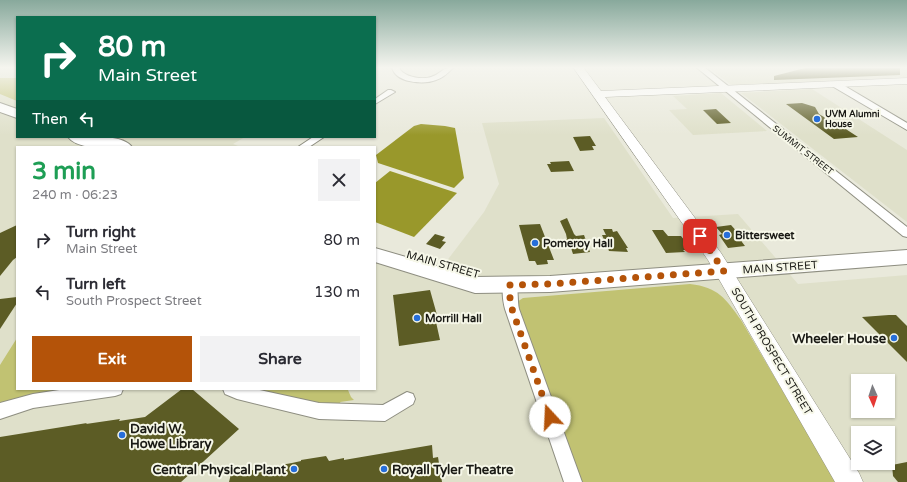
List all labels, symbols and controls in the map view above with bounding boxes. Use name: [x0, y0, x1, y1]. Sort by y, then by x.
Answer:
text: 80 m: [98, 30, 166, 64]
icon: right: [32, 32, 84, 84]
text: Main Street: [98, 64, 197, 86]
icon: left: [76, 108, 98, 130]
place label: UVM Alumni House: [825, 109, 879, 130]
text: Then: [32, 110, 68, 128]
marker: UVM Alumni House: [812, 114, 822, 124]
street label: SUMMIT STREET: [770, 123, 836, 178]
text: 3 min: [32, 157, 96, 186]
button: close: [318, 159, 360, 201]
text: 240 m · 06:23: [32, 187, 118, 203]
pin: [683, 219, 717, 253]
text: Turn right: [66, 223, 136, 241]
icon: arrive: [689, 225, 711, 247]
icon: right: [32, 229, 54, 251]
place label: Bittersweet: [735, 229, 795, 242]
marker: Bittersweet: [722, 230, 732, 240]
text: 80 m: [323, 231, 360, 249]
place label: Pomeroy Hall: [543, 237, 613, 251]
marker: Pomeroy Hall: [530, 238, 540, 248]
text: Main Street: [66, 241, 138, 257]
street label: MAIN STREET: [405, 248, 481, 281]
street label: MAIN STREET: [742, 258, 818, 277]
text: Turn left: [66, 275, 126, 293]
icon: left: [32, 281, 54, 303]
text: 130 m: [314, 283, 360, 301]
street label: SOUTH PROSPECT STREET: [728, 285, 815, 417]
text: South Prospect Street: [66, 293, 202, 309]
place label: Morrill Hall: [425, 312, 482, 325]
marker: Morrill Hall: [412, 313, 422, 323]
place label: Wheeler House: [792, 331, 887, 347]
marker: Wheeler House: [889, 333, 899, 343]
button: Exit: [32, 336, 192, 382]
button: Share: [200, 336, 360, 382]
north arrow: [851, 374, 895, 418]
map controls: [851, 374, 895, 470]
position arrow: [529, 396, 571, 438]
place label: David W. Howe Library: [130, 421, 212, 452]
button: layers: [851, 426, 895, 470]
marker: David W. Howe Library: [117, 430, 127, 440]
place label: Central Physical Plant: [152, 462, 286, 478]
place label: Royall Tyler Theatre: [392, 462, 514, 478]
marker: Central Physical Plant: [289, 464, 299, 474]
marker: Royall Tyler Theatre: [379, 464, 389, 474]

